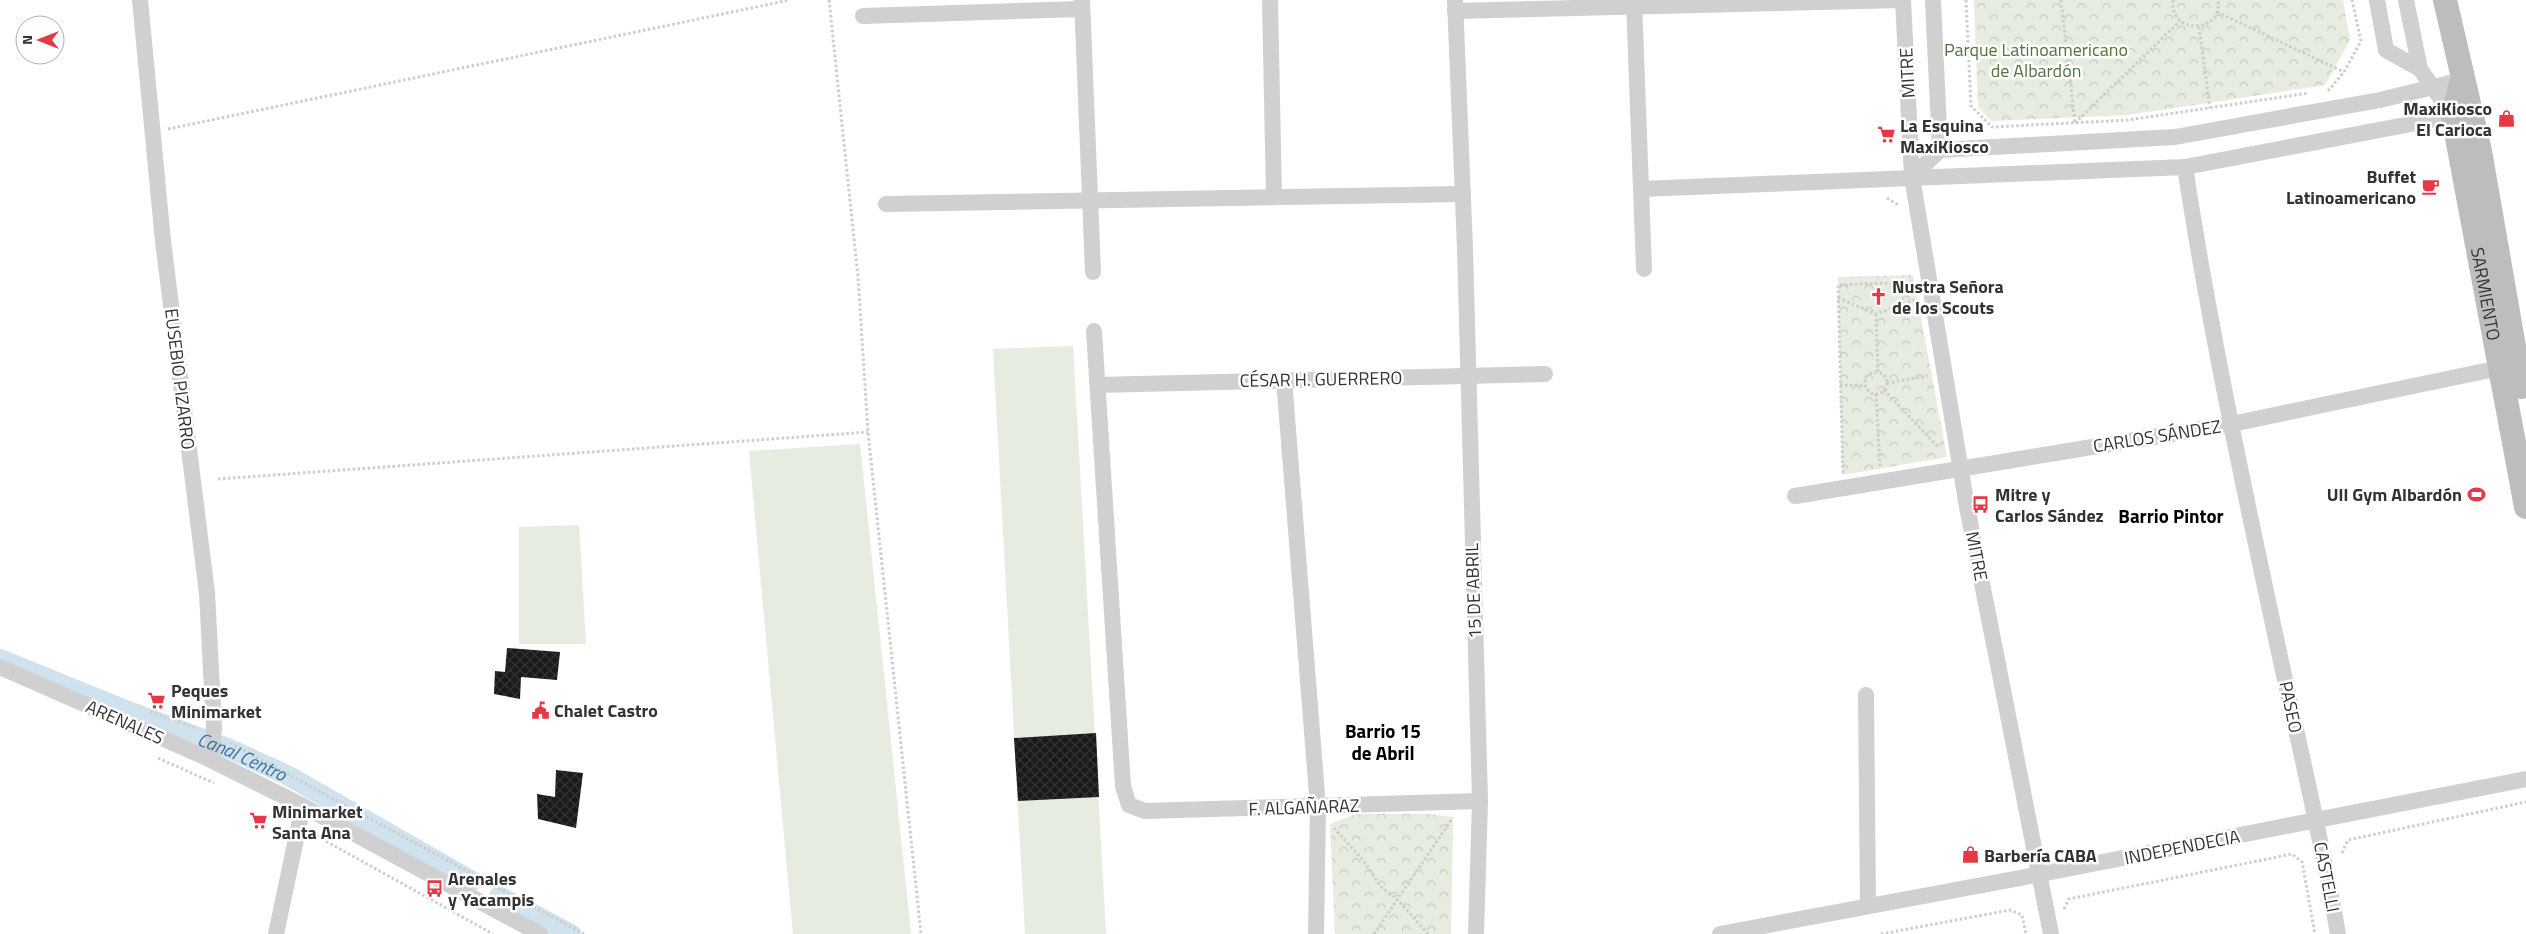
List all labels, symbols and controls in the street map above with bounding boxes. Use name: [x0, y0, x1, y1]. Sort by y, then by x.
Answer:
north arrow: [15, 15, 65, 65]
text: N: [16, 35, 37, 45]
park label: Parque Latinoamericano de Albardón: [1944, 36, 2128, 84]
street label: MITRE: [1892, 47, 1922, 99]
place label: MaxiKiosco El Carioca: [2403, 95, 2492, 143]
shop icon: MaxiKiosco El Carioca: [2496, 108, 2516, 128]
place label: La Esquina MaxiKiosco: [1900, 112, 1989, 160]
supermarket icon: La Esquina MaxiKiosco: [1876, 125, 1896, 145]
place label: Buffet Latinoamericano: [2286, 163, 2416, 211]
cafe icon: Buffet Latinoamericano: [2420, 176, 2440, 196]
street label: SARMIENTO: [2464, 245, 2508, 343]
place label: Nustra Señora de los Scouts: [1892, 273, 2004, 321]
church icon: Nustra Señora de los Scouts: [1868, 286, 1888, 306]
street label: EUSEBIO PIZARRO: [158, 307, 202, 451]
street label: CÉSAR H. GUERRERO: [1239, 364, 1403, 394]
street label: CARLOS SÁNDEZ: [2091, 413, 2223, 459]
place label: Mitre y Carlos Sández: [1995, 481, 2104, 529]
place label: Ull Gym Albardón: [2327, 481, 2462, 508]
sports icon: Ull Gym Albardón: [2466, 484, 2486, 504]
bus stop icon: Mitre y Carlos Sández: [1971, 494, 1991, 514]
district label: Barrio Pintor: [2118, 501, 2224, 530]
street label: MITRE: [1959, 529, 1995, 583]
street label: 15 DE ABRIL: [1458, 542, 1488, 639]
place label: Peques Minimarket: [171, 677, 262, 725]
street label: PASEO: [2272, 679, 2310, 735]
supermarket icon: Peques Minimarket: [147, 690, 167, 710]
street label: ARENALES: [82, 693, 168, 751]
place label: Chalet Castro: [554, 697, 658, 724]
public building icon: Chalet Castro: [530, 700, 550, 720]
district label: Barrio 15 de Abril: [1345, 716, 1421, 767]
water label: Canal Centro: [194, 724, 292, 788]
street label: F. ALGAÑARAZ: [1248, 792, 1360, 822]
place label: Minimarket Santa Ana: [272, 798, 363, 846]
supermarket icon: Minimarket Santa Ana: [248, 811, 268, 831]
street label: INDEPENDECIA: [2122, 823, 2242, 871]
street label: CASTELLI: [2307, 839, 2347, 915]
place label: Barbería CABA: [1984, 842, 2097, 869]
shop icon: Barbería CABA: [1960, 845, 1980, 865]
place label: Arenales y Yacampis: [448, 865, 534, 913]
bus stop icon: Arenales y Yacampis: [424, 878, 444, 898]

